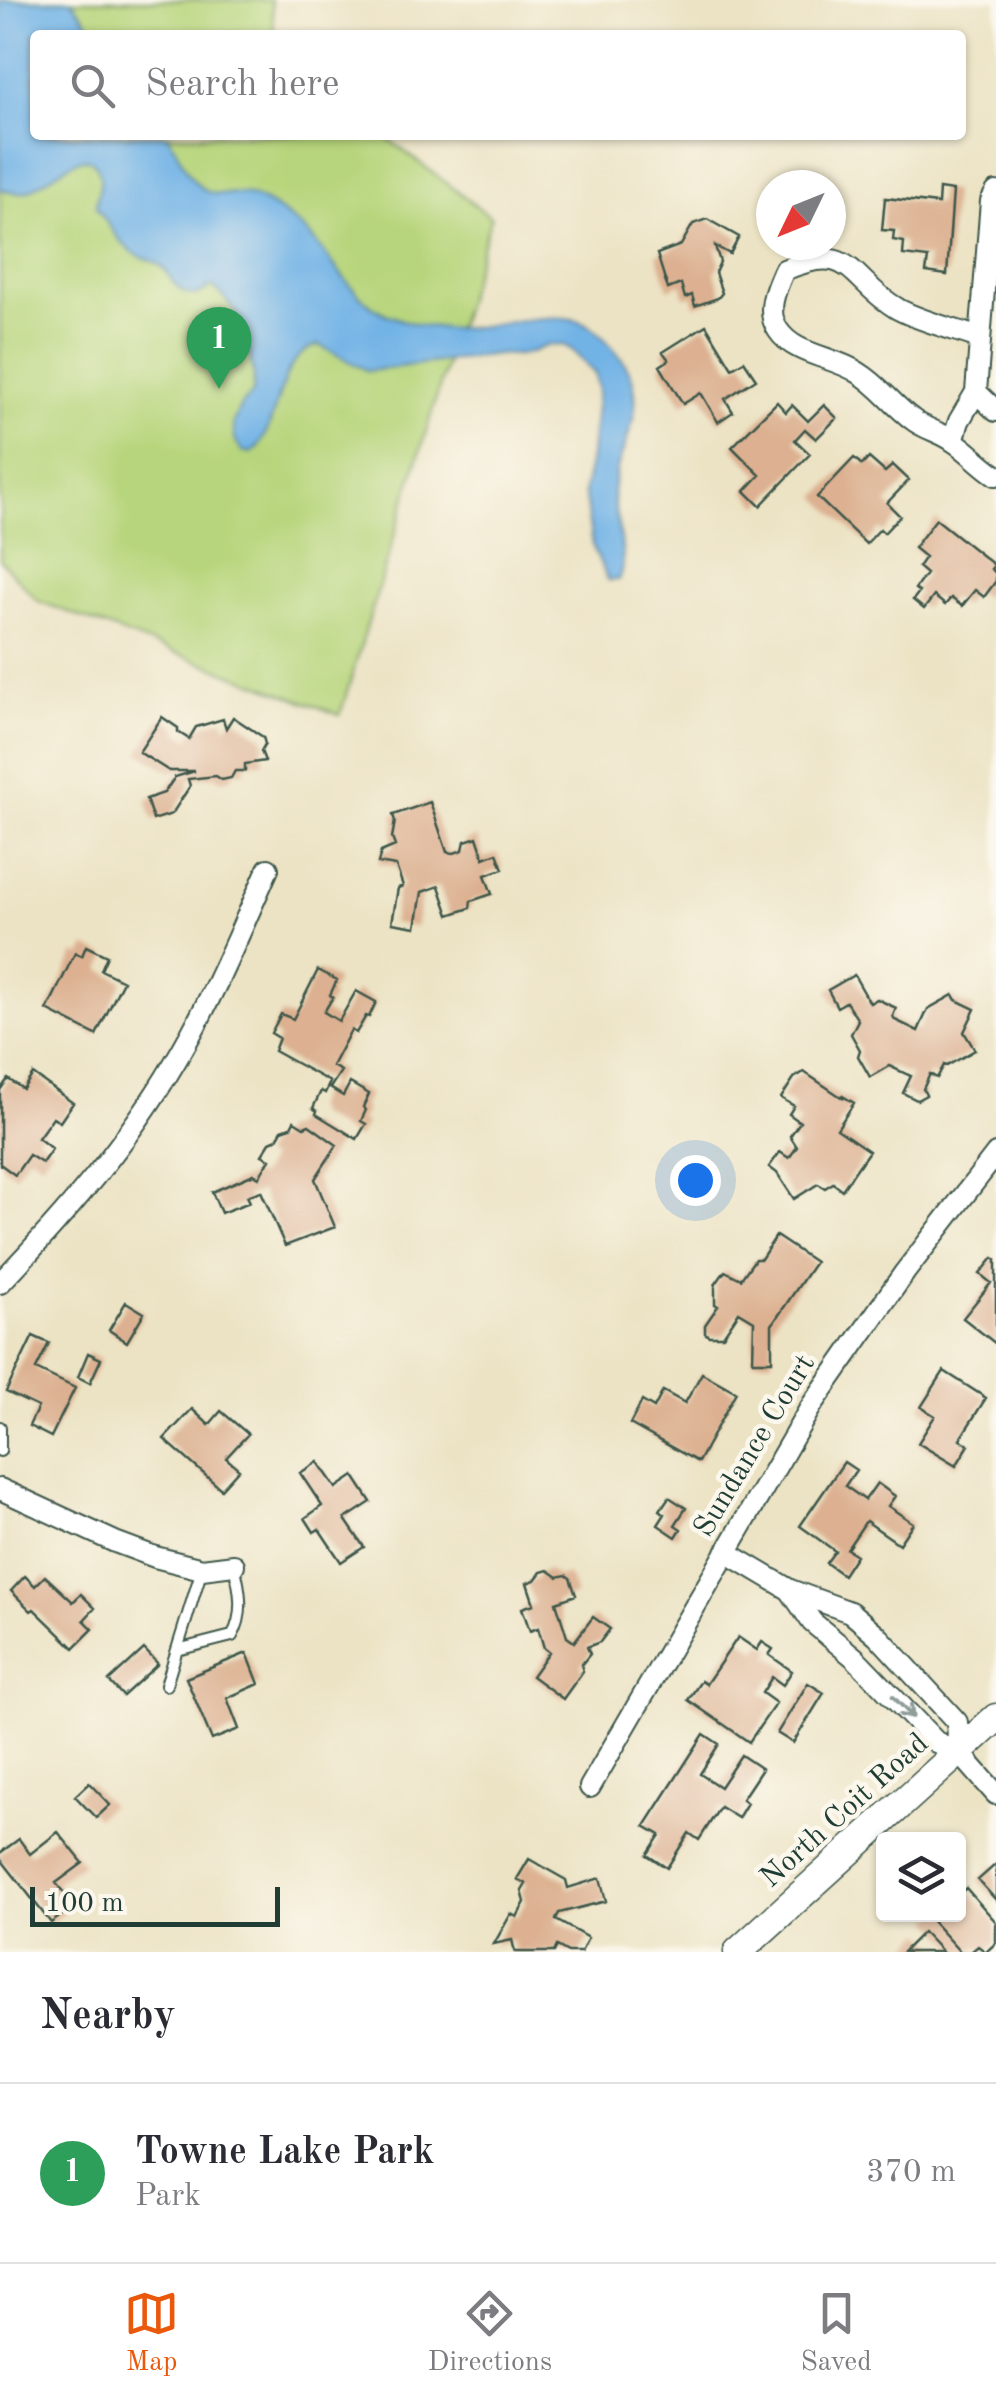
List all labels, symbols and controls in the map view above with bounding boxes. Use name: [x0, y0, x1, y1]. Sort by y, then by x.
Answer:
search box: [30, 30, 966, 140]
icon: search: [65, 58, 120, 113]
text: Search here: [145, 66, 340, 104]
north arrow: [756, 170, 846, 260]
pin: 1: [186, 306, 252, 389]
your location: [670, 1155, 721, 1206]
street label: Sundance Court: [689, 1350, 821, 1542]
one-way arrow: [891, 1695, 915, 1719]
street label: North Coit Road: [755, 1728, 935, 1894]
map controls: [876, 1832, 966, 1922]
button: layers: [876, 1832, 966, 1922]
scale bar: [30, 1882, 280, 1926]
text: 100 m: [45, 1890, 124, 1918]
text: Nearby: [40, 1996, 176, 2038]
text: Towne Lake Park: [135, 2134, 434, 2172]
text: 1: [63, 2157, 82, 2189]
text: 370 m: [866, 2157, 956, 2189]
text: Park: [135, 2181, 201, 2213]
tab: Map: [124, 2286, 179, 2381]
tab: Directions: [428, 2286, 552, 2381]
tab: Saved: [800, 2286, 872, 2381]

